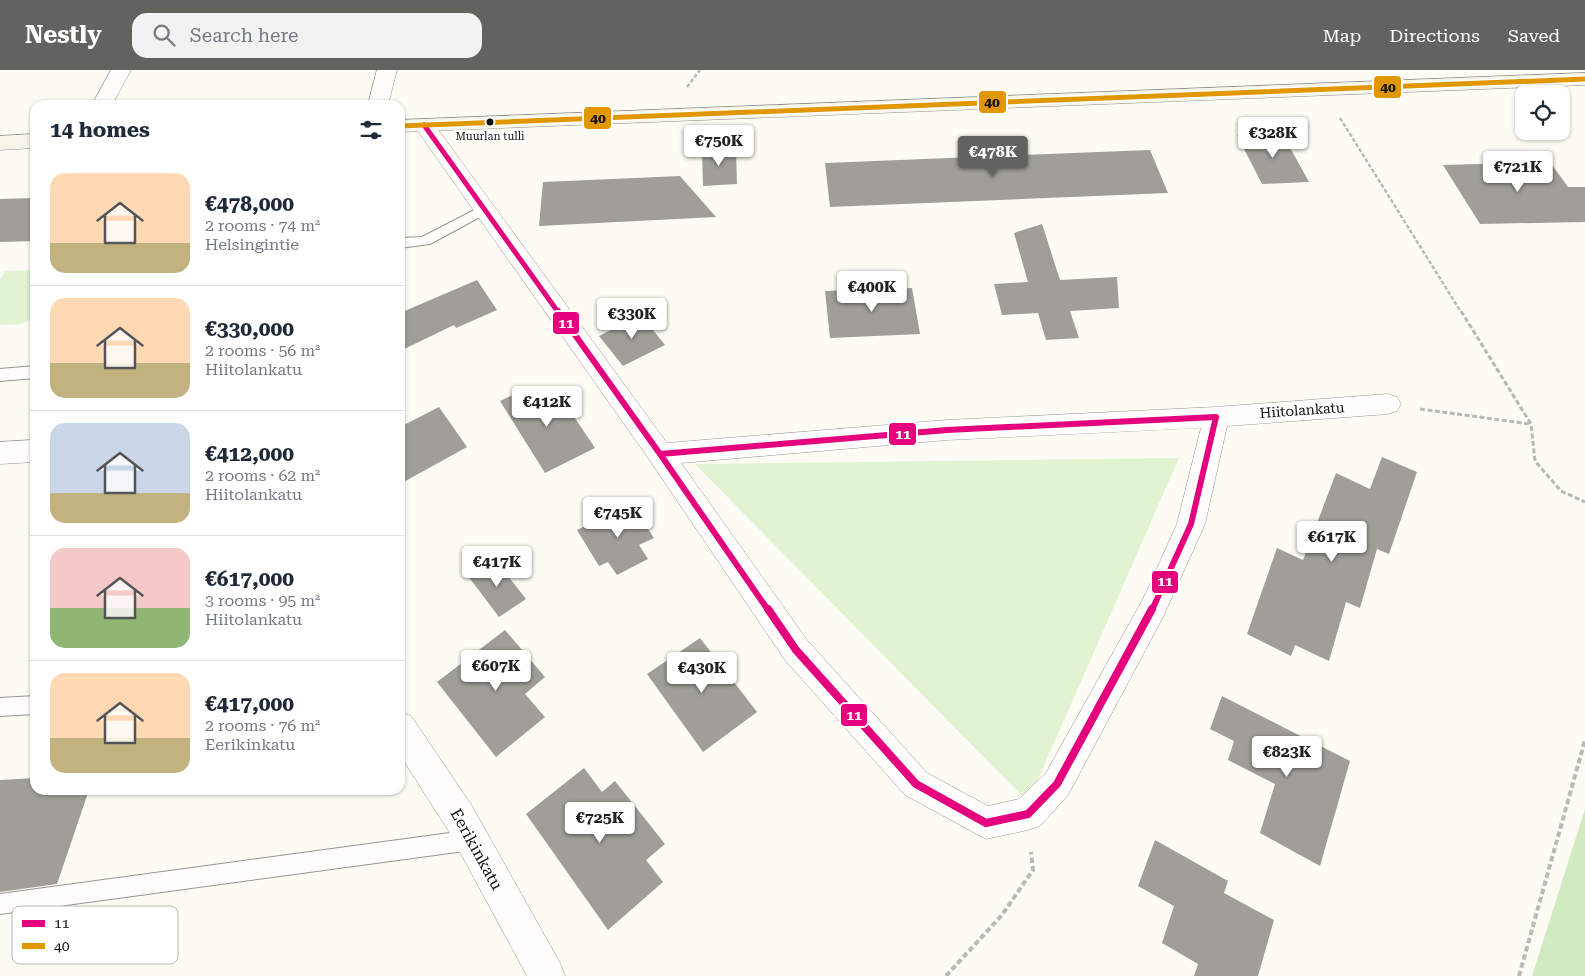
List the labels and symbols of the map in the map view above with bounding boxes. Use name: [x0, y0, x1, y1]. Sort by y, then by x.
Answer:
line badge: 40: [1373, 75, 1402, 99]
text: 40: [1380, 79, 1396, 95]
line badge: 40: [978, 90, 1007, 114]
text: 40: [984, 94, 1000, 110]
line badge: 40: [583, 106, 612, 130]
text: 40: [590, 110, 606, 126]
pin: €328K: [1238, 116, 1308, 159]
marker: Muurlan tulli: [485, 117, 495, 127]
pin: €750K: [684, 124, 754, 167]
place label: Muurlan tulli: [455, 130, 525, 143]
pin: €478K: [958, 136, 1028, 178]
pin: €721K: [1483, 150, 1553, 193]
pin: €400K: [837, 270, 907, 313]
pin: €330K: [597, 298, 667, 340]
line badge: 11: [552, 311, 580, 335]
text: 11: [558, 315, 574, 331]
pin: €412K: [512, 386, 582, 428]
street label: Hiitolankatu: [1259, 399, 1345, 421]
line badge: 11: [888, 422, 917, 446]
text: 11: [895, 426, 911, 442]
pin: €745K: [583, 496, 653, 539]
pin: €617K: [1297, 520, 1367, 563]
pin: €417K: [462, 546, 532, 588]
line badge: 11: [1151, 570, 1179, 594]
text: 11: [1157, 573, 1173, 589]
pin: €607K: [461, 650, 531, 692]
pin: €430K: [667, 652, 737, 694]
line badge: 11: [840, 703, 868, 727]
text: 11: [846, 707, 862, 723]
pin: €823K: [1252, 736, 1322, 778]
pin: €725K: [565, 802, 635, 844]
street label: Eerikinkatu: [446, 805, 507, 893]
legend: [12, 906, 178, 964]
text: 11: [54, 915, 70, 931]
text: 40: [54, 938, 70, 954]

